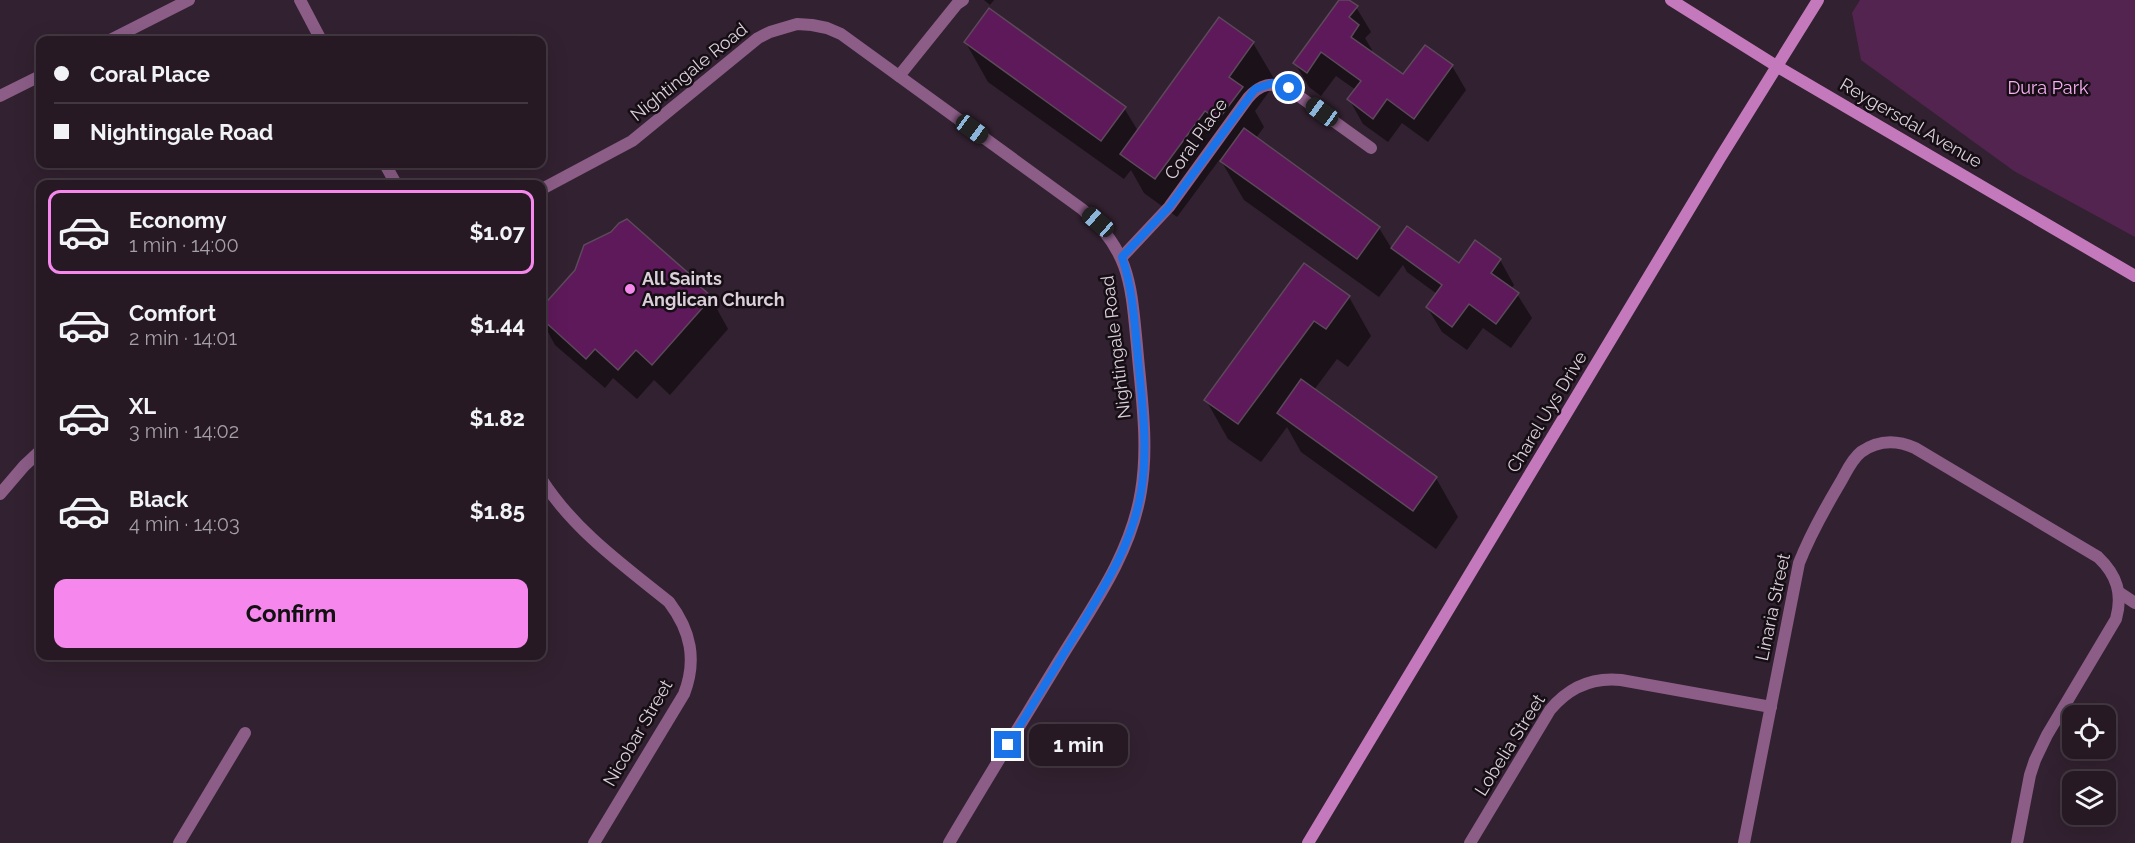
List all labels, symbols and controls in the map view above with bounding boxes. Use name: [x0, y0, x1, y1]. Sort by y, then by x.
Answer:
street label: Nightingale Road: [626, 18, 751, 125]
text: Coral Place: [90, 61, 210, 87]
street label: Reygersdal Avenue: [1837, 73, 1986, 172]
route start: [1275, 74, 1302, 101]
park label: Dura Park: [2007, 77, 2089, 98]
street label: Coral Place: [1160, 94, 1231, 183]
car: [1302, 94, 1342, 130]
car: [952, 111, 992, 147]
text: Nightingale Road: [90, 119, 273, 145]
car: [1079, 203, 1117, 241]
icon: car: [57, 205, 111, 259]
text: Economy: [129, 207, 227, 233]
text: $1.07: [469, 219, 525, 245]
text: 1 min · 14:00: [129, 233, 239, 257]
place label: All Saints Anglican Church: [642, 268, 785, 310]
street label: Nightingale Road: [1096, 274, 1135, 420]
marker: All Saints Anglican Church: [623, 282, 637, 296]
icon: car: [57, 298, 111, 352]
text: Comfort: [129, 300, 216, 326]
text: $1.44: [470, 312, 525, 338]
text: 2 min · 14:01: [129, 326, 237, 350]
street label: Charel Uys Drive: [1502, 347, 1591, 476]
icon: car: [57, 391, 111, 445]
text: XL: [129, 393, 156, 419]
text: $1.82: [470, 405, 525, 431]
text: 3 min · 14:02: [129, 419, 239, 443]
icon: car: [57, 484, 111, 538]
text: Black: [129, 486, 188, 512]
text: $1.85: [470, 498, 525, 524]
text: 4 min · 14:03: [129, 512, 240, 536]
street label: Linaria Street: [1751, 551, 1794, 663]
button: Confirm: [54, 579, 528, 648]
street label: Nicobar Street: [599, 676, 677, 790]
street label: Lobelia Street: [1470, 690, 1549, 799]
map controls: [2062, 705, 2116, 825]
button: locate: [2062, 705, 2116, 759]
callout: 1 min: [1029, 724, 1128, 766]
route end: [994, 731, 1021, 758]
text: 1 min: [1053, 733, 1104, 757]
button: layers: [2062, 771, 2116, 825]

